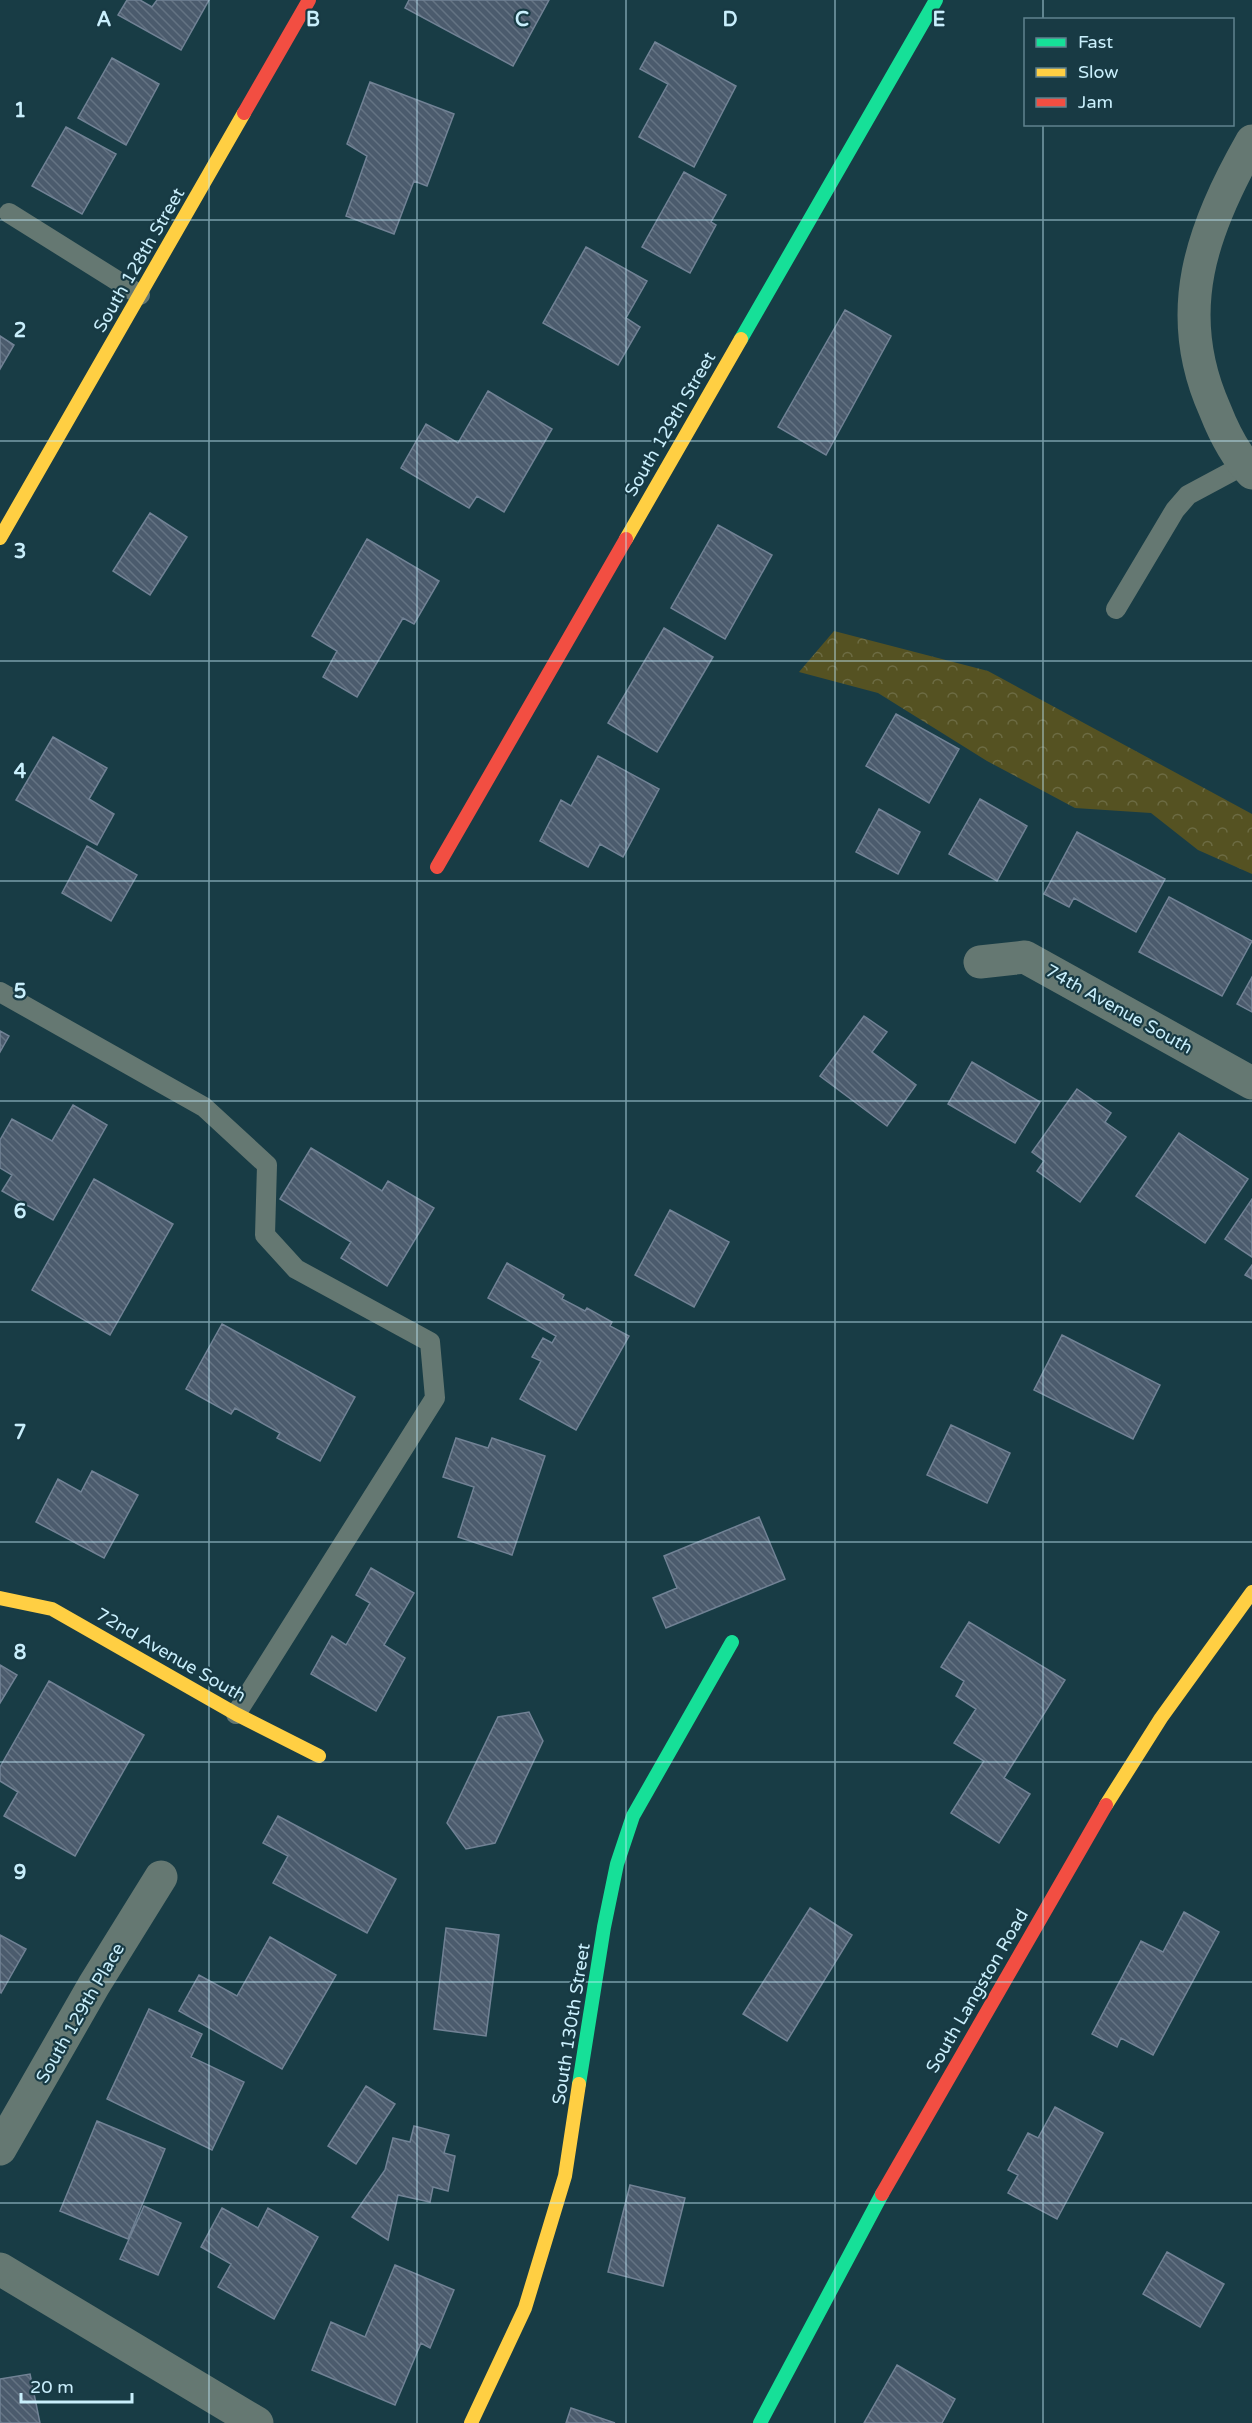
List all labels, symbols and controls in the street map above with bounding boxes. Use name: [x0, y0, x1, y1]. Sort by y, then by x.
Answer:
text: A: [97, 8, 112, 32]
text: B: [306, 8, 320, 32]
text: C: [515, 8, 529, 32]
text: D: [722, 8, 738, 32]
text: E: [933, 8, 946, 32]
legend: [1024, 18, 1234, 126]
text: Fast: [1078, 31, 1113, 53]
text: Slow: [1078, 61, 1119, 83]
text: Jam: [1078, 91, 1113, 113]
text: 1: [14, 99, 26, 123]
street label: South 128th Street: [89, 184, 189, 336]
text: 2: [14, 319, 26, 343]
street label: South 129th Street: [620, 348, 720, 500]
text: 3: [14, 540, 26, 564]
text: 4: [14, 760, 27, 784]
street label: 74th Avenue South: [1041, 959, 1197, 1059]
text: 5: [14, 980, 26, 1004]
text: 6: [14, 1200, 26, 1224]
text: 7: [14, 1421, 26, 1445]
street label: 72nd Avenue South: [92, 1603, 250, 1707]
text: 8: [14, 1641, 26, 1665]
text: 9: [14, 1861, 26, 1885]
street label: South Langston Road: [921, 1905, 1033, 2077]
street label: South 129th Place: [31, 1939, 129, 2087]
street label: South 130th Street: [547, 1941, 595, 2106]
scale bar: [21, 2366, 132, 2404]
text: 20 m: [30, 2376, 74, 2398]

